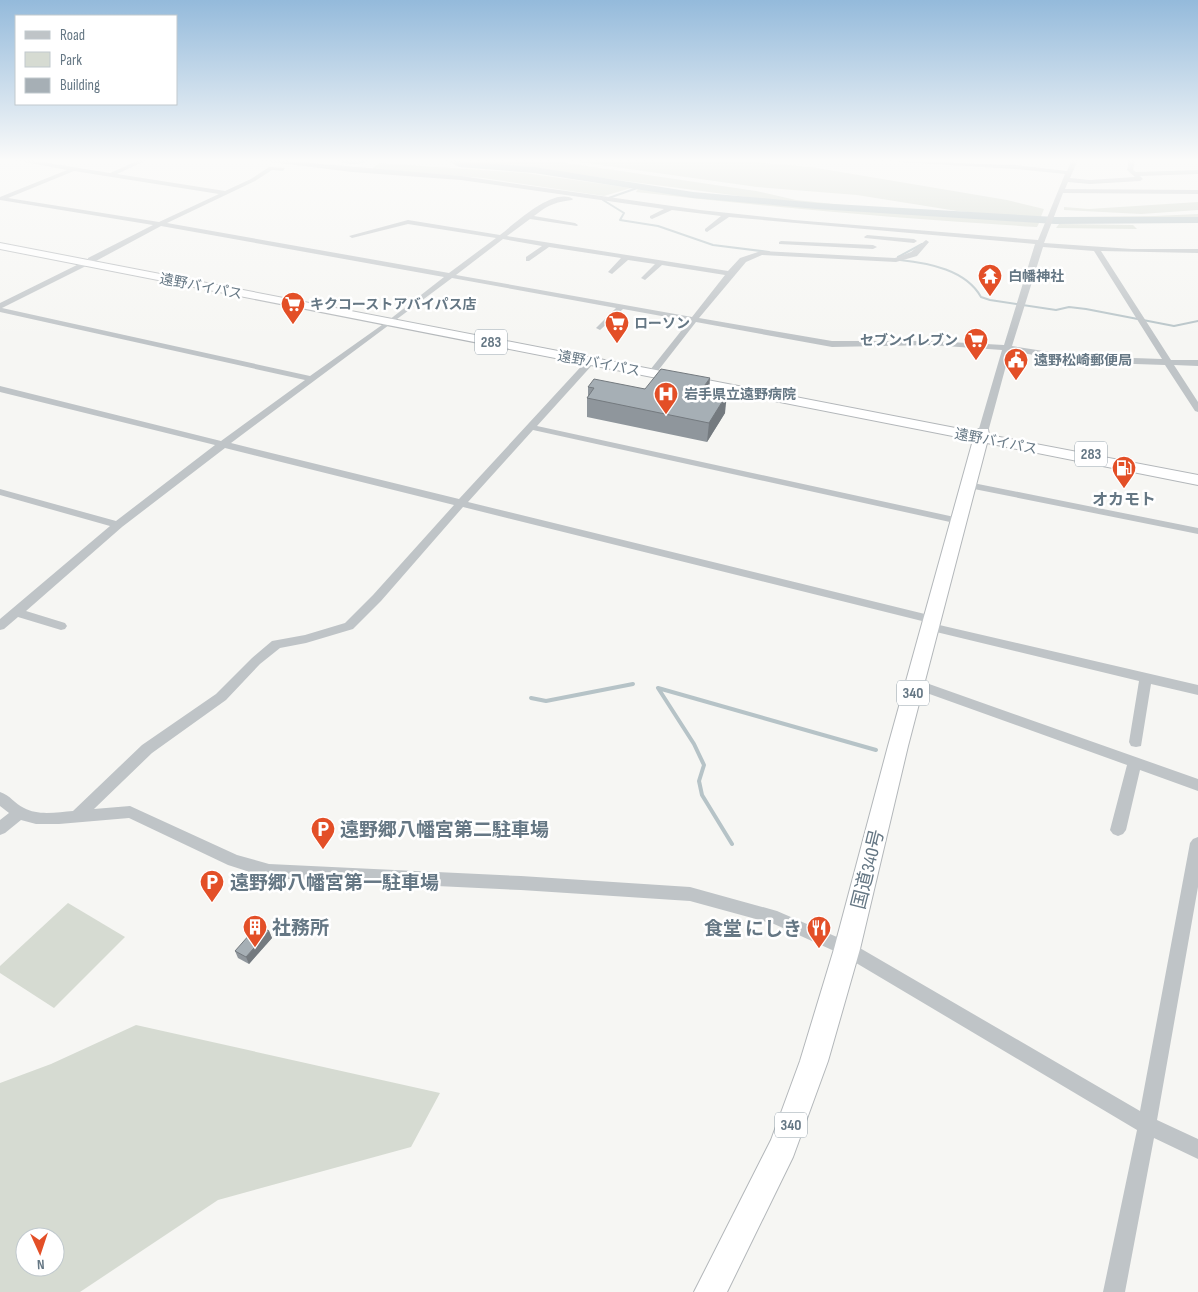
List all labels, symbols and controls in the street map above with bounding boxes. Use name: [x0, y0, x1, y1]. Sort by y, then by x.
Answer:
legend: [15, 15, 178, 105]
text: Road: [60, 26, 85, 45]
text: Park: [60, 51, 82, 70]
text: Building: [60, 76, 100, 95]
temple icon: 白幡神社: [977, 263, 1003, 297]
place label: 白幡神社: [1008, 268, 1064, 285]
street label: 遠野バイパス: [158, 270, 244, 303]
supermarket icon: キクコーストアバイパス店: [280, 291, 306, 325]
place label: キクコーストアバイパス店: [310, 296, 476, 313]
supermarket icon: ローソン: [604, 310, 630, 344]
place label: ローソン: [634, 315, 690, 332]
supermarket icon: セブンイレブン: [963, 327, 989, 361]
road number: 283: [475, 330, 507, 354]
place label: セブンイレブン: [860, 332, 958, 349]
street label: 遠野バイパス: [556, 347, 642, 380]
public building icon: 遠野松崎郵便局: [1003, 347, 1029, 381]
place label: 遠野松崎郵便局: [1034, 352, 1132, 369]
hospital icon: 岩手県立遠野病院: [653, 381, 679, 415]
place label: 岩手県立遠野病院: [684, 386, 796, 403]
street label: 遠野バイパス: [953, 425, 1039, 458]
road number: 283: [1075, 442, 1107, 466]
fuel station icon: オカモト: [1111, 455, 1137, 489]
place label: オカモト: [1092, 491, 1156, 510]
road number: 340: [897, 680, 929, 706]
parking icon: 遠野郷八幡宮第二駐車場: [310, 816, 336, 850]
place label: 遠野郷八幡宮第二駐車場: [340, 819, 549, 842]
street label: 国道340号: [847, 827, 889, 912]
parking icon: 遠野郷八幡宮第一駐車場: [199, 869, 225, 903]
place label: 遠野郷八幡宮第一駐車場: [230, 872, 439, 895]
building icon: 社務所: [242, 914, 268, 948]
restaurant icon: 食堂 にしき: [806, 915, 832, 949]
place label: 社務所: [272, 917, 329, 940]
place label: 食堂 にしき: [704, 918, 802, 941]
road number: 340: [775, 1112, 807, 1138]
north arrow: [15, 1227, 65, 1277]
text: N: [36, 1256, 45, 1273]

